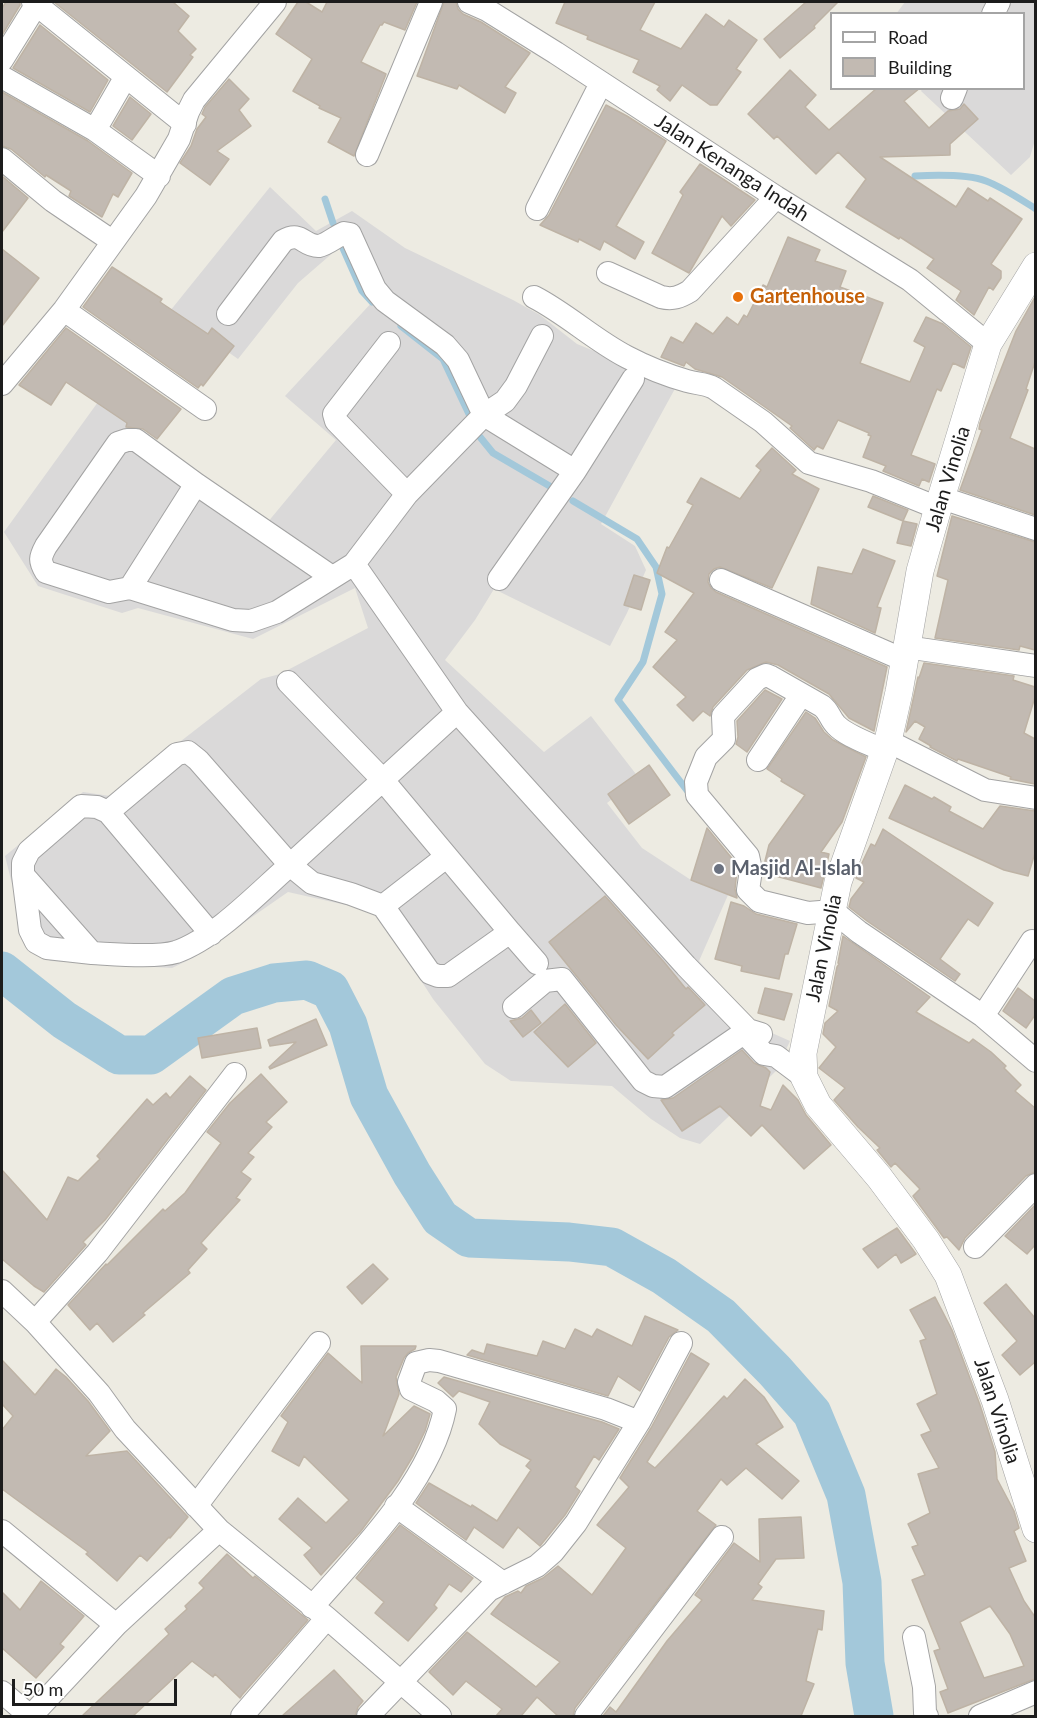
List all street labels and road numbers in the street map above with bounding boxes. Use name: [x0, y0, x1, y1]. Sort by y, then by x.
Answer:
street label: Jalan Kenanga Indah: [651, 109, 813, 227]
street label: Jalan Vinolia: [921, 423, 975, 535]
street label: Jalan Vinolia: [801, 892, 847, 1004]
street label: Jalan Vinolia: [969, 1355, 1025, 1467]

